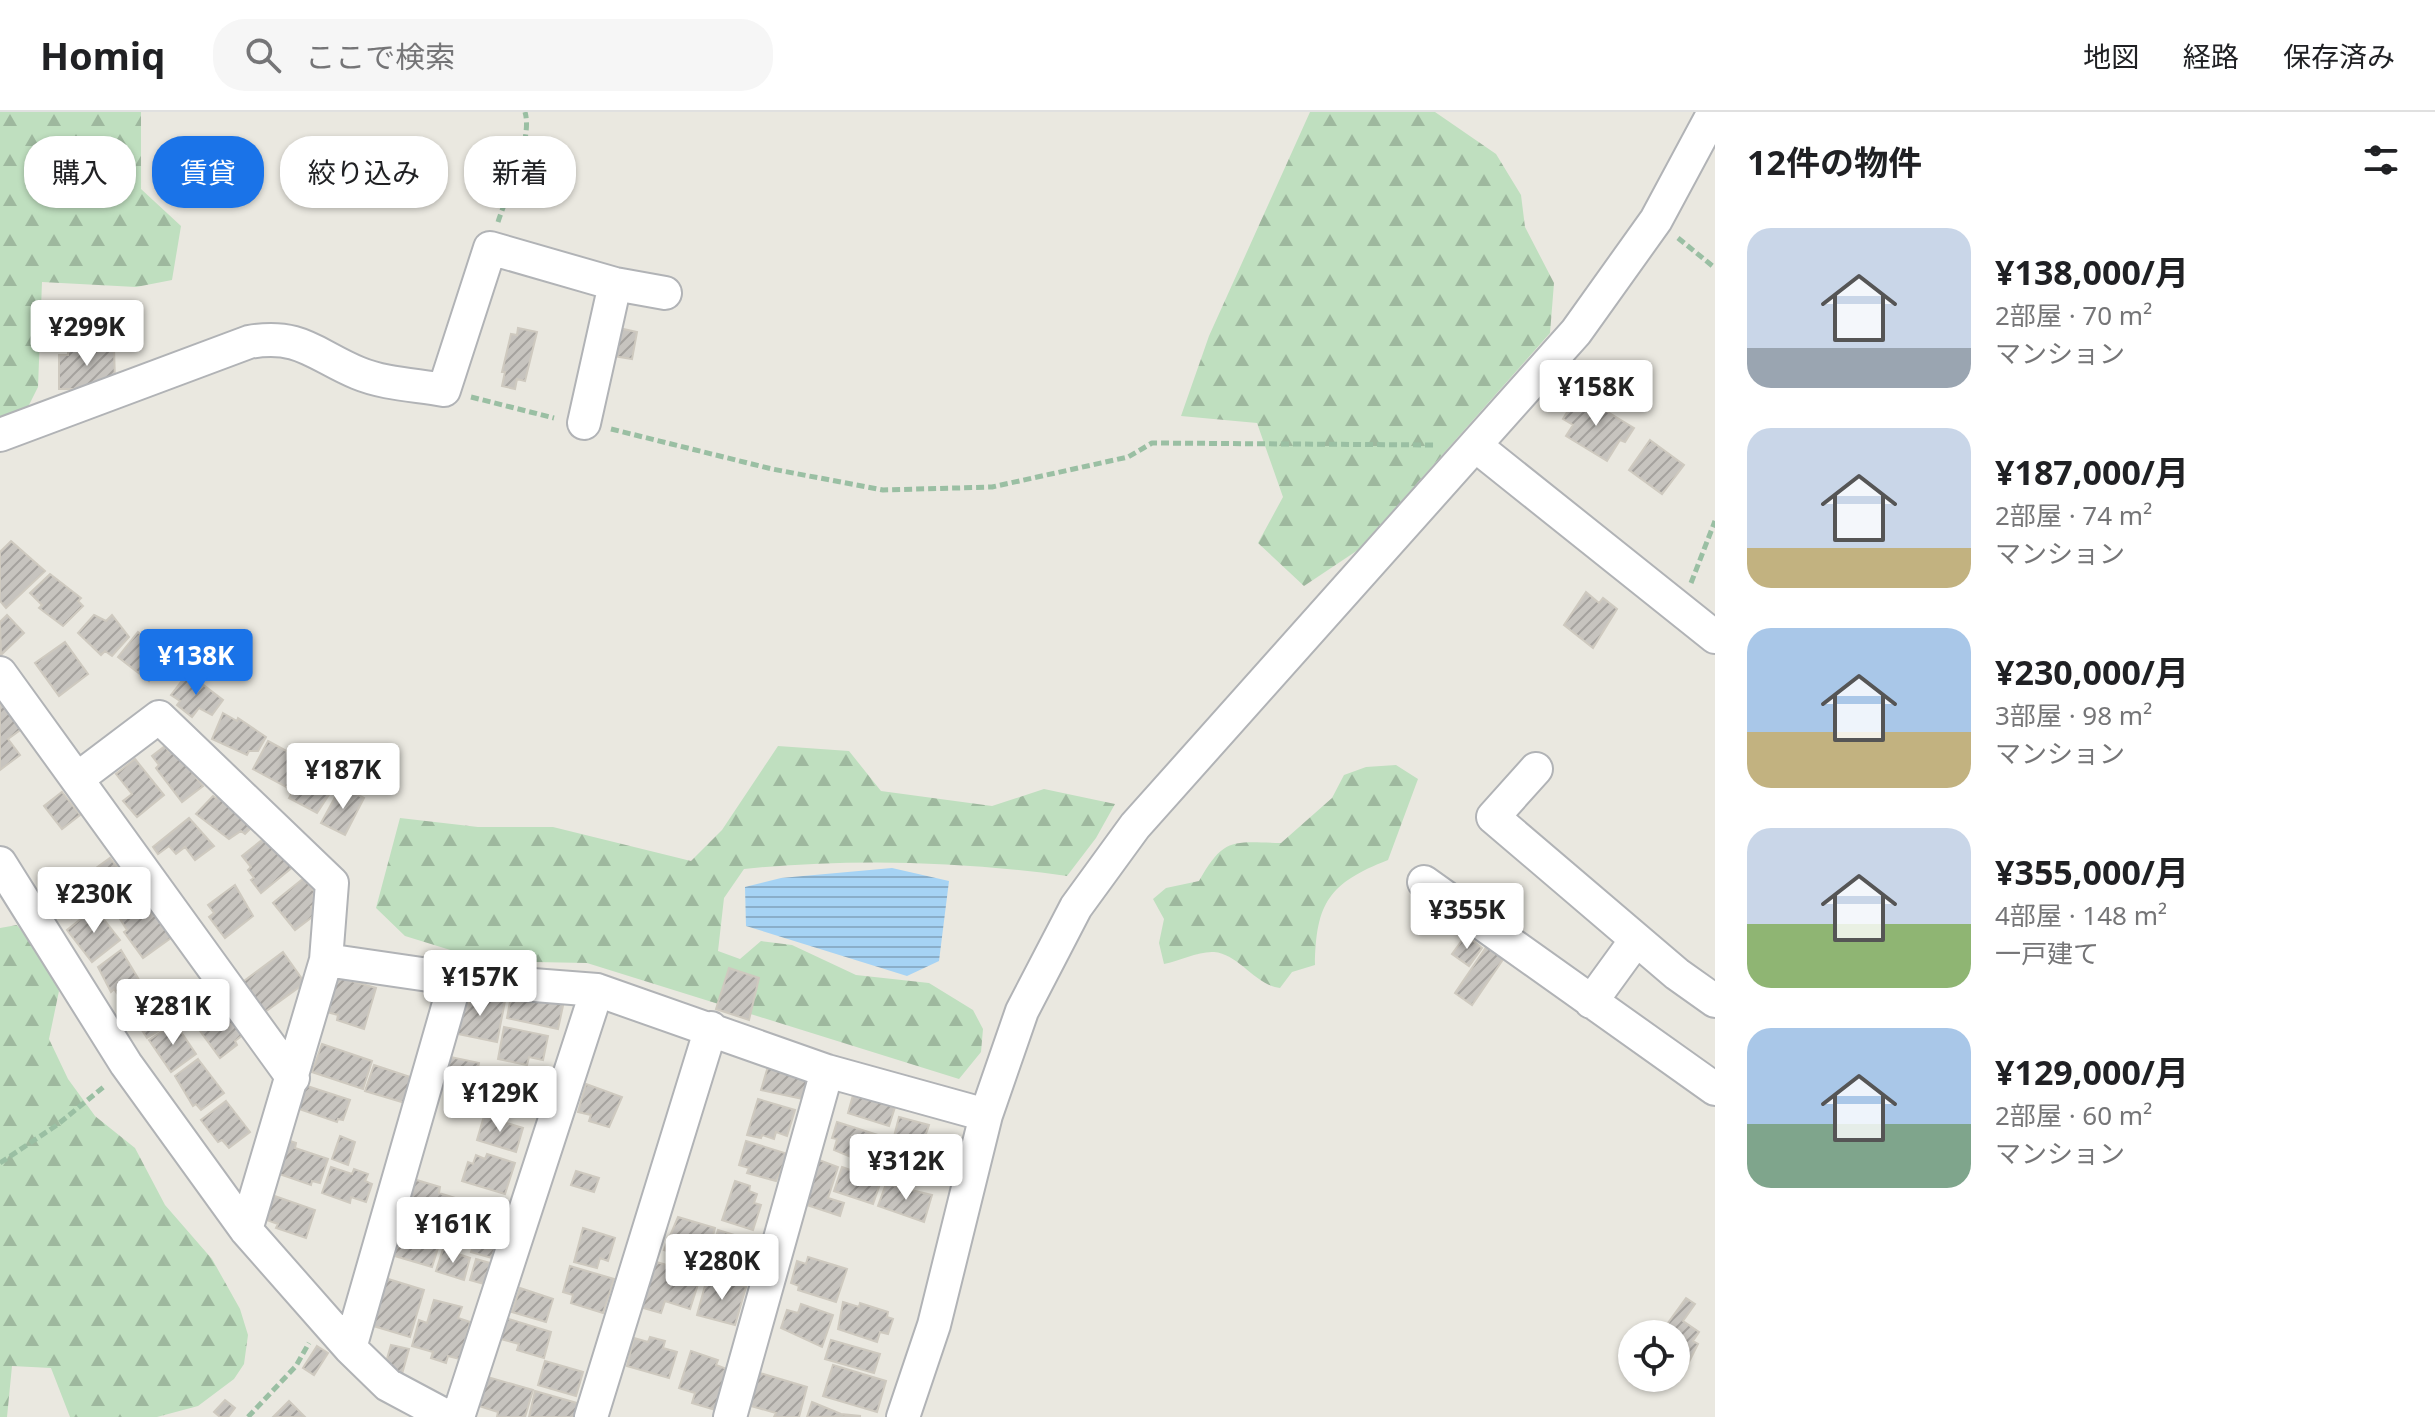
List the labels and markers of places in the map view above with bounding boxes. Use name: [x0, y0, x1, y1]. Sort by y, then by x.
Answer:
pin: ¥299K: [31, 300, 143, 368]
pin: ¥158K: [1540, 360, 1652, 428]
pin: ¥138K: [140, 629, 252, 697]
pin: ¥187K: [287, 743, 399, 811]
pin: ¥230K: [38, 867, 150, 935]
pin: ¥355K: [1411, 883, 1523, 951]
pin: ¥157K: [424, 950, 536, 1018]
pin: ¥281K: [117, 979, 229, 1047]
pin: ¥129K: [444, 1066, 556, 1134]
pin: ¥312K: [850, 1134, 962, 1202]
pin: ¥161K: [397, 1197, 509, 1265]
pin: ¥280K: [666, 1234, 778, 1302]

